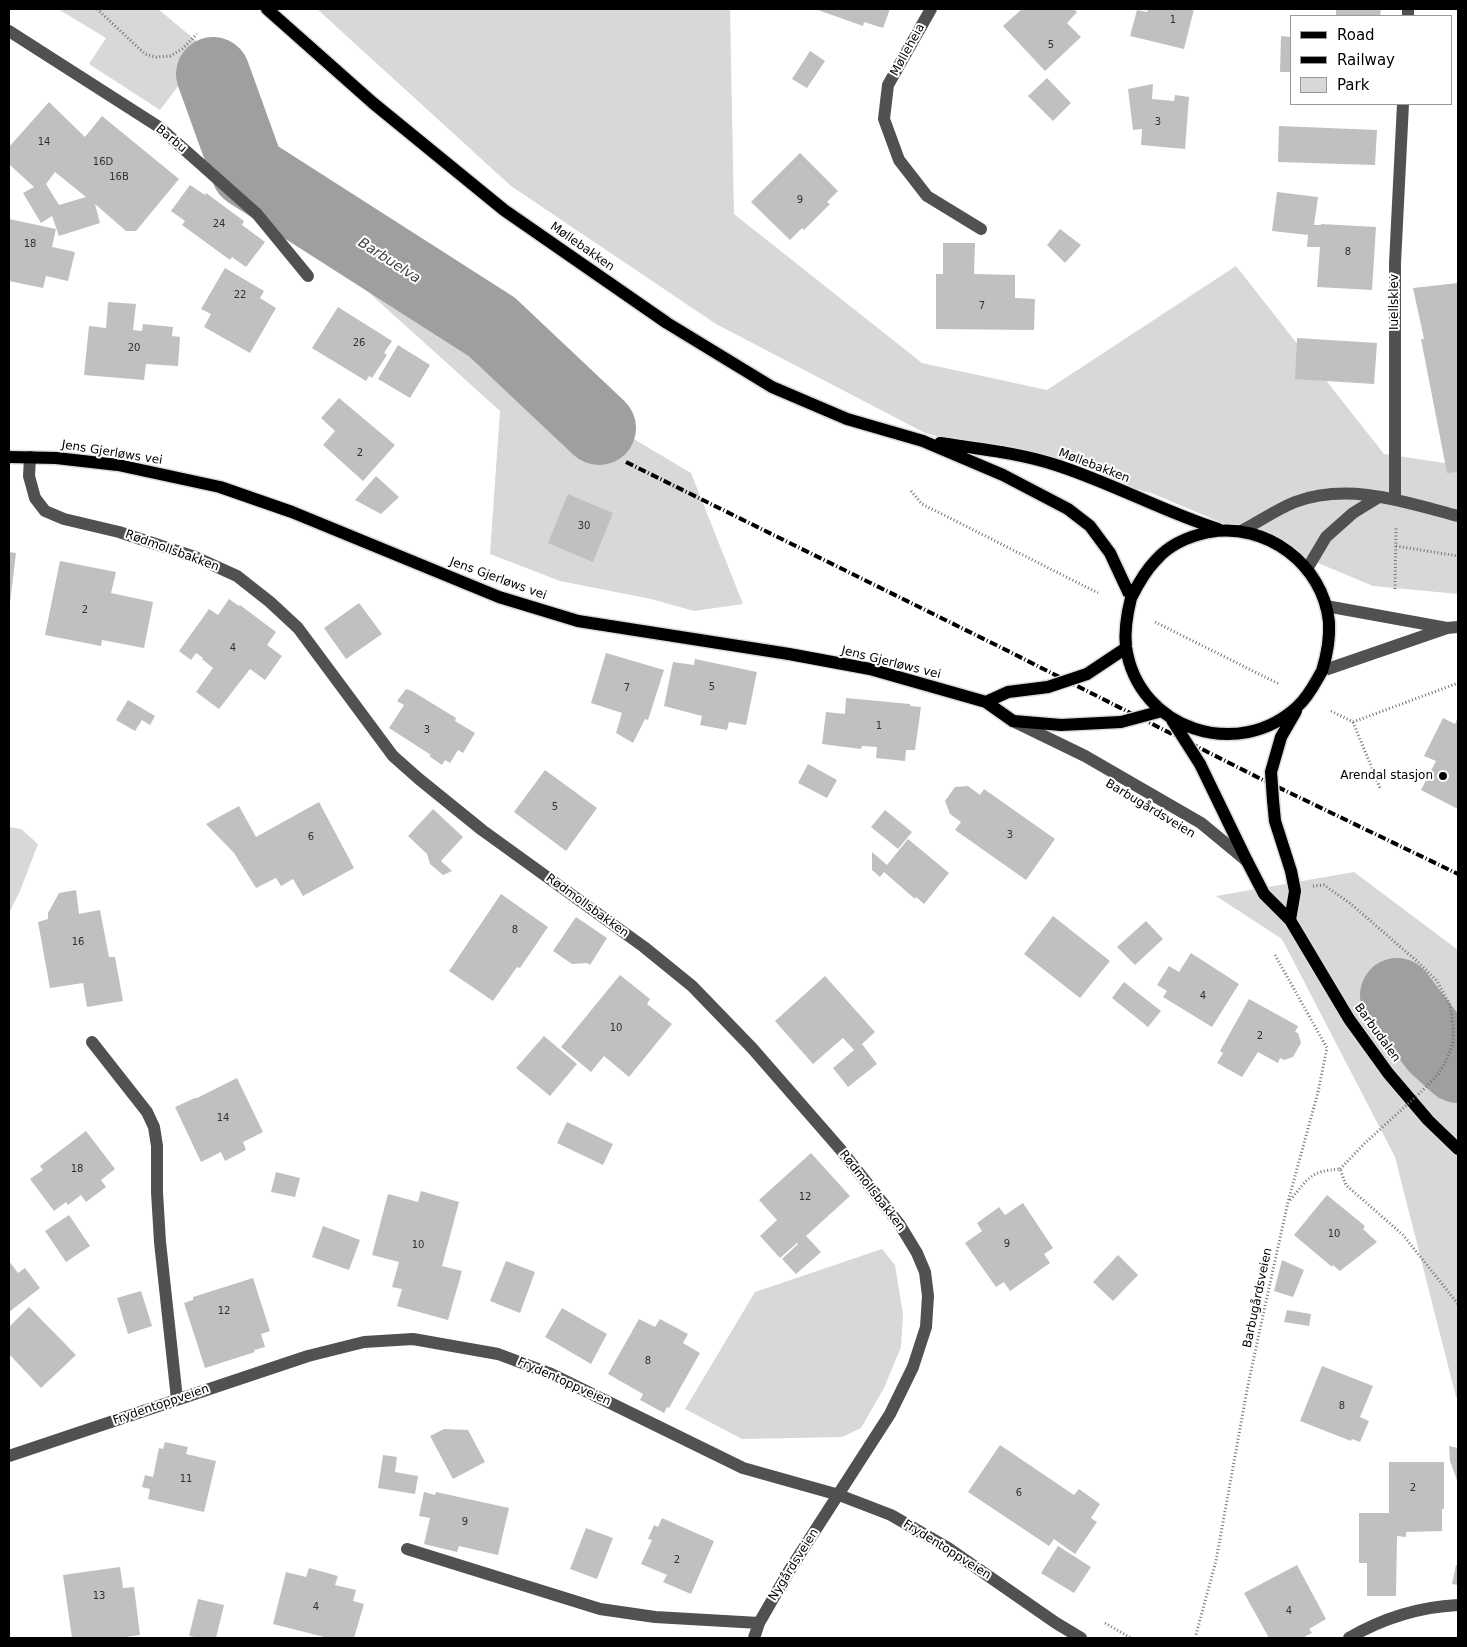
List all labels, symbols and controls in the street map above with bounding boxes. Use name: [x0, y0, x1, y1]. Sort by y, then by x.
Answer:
house number: 1: [1170, 14, 1176, 26]
legend: [1290, 15, 1452, 105]
street label: Mølleheia: [888, 21, 928, 79]
text: Road: [1337, 26, 1375, 44]
house number: 5: [1048, 39, 1054, 51]
text: Railway: [1337, 51, 1395, 69]
text: Park: [1337, 76, 1369, 94]
house number: 3: [1155, 116, 1161, 128]
street label: Barbu: [153, 122, 189, 156]
house number: 14: [38, 136, 50, 148]
house number: 16D: [93, 156, 113, 168]
house number: 16B: [109, 171, 129, 183]
house number: 9: [797, 194, 803, 206]
house number: 24: [213, 218, 225, 230]
street label: Møllebakken: [547, 220, 617, 274]
water label: Barbuelva: [355, 235, 423, 287]
house number: 18: [24, 238, 36, 250]
house number: 8: [1345, 246, 1351, 258]
street label: Iuellsklev: [1388, 274, 1402, 330]
house number: 22: [234, 289, 246, 301]
house number: 7: [979, 300, 985, 312]
house number: 26: [353, 337, 365, 349]
house number: 20: [128, 342, 140, 354]
street label: Jens Gjerløws vei: [61, 438, 163, 468]
street label: Møllebakken: [1056, 446, 1132, 486]
house number: 2: [357, 447, 363, 459]
house number: 30: [578, 520, 590, 532]
street label: Rødmollsbakken: [123, 527, 221, 575]
street label: Jens Gjerløws vei: [448, 555, 548, 603]
house number: 2: [82, 604, 88, 616]
house number: 4: [230, 642, 236, 654]
street label: Jens Gjerløws vei: [840, 644, 942, 682]
house number: 5: [709, 681, 715, 693]
house number: 7: [624, 682, 630, 694]
house number: 1: [876, 720, 882, 732]
house number: 3: [424, 724, 430, 736]
place label: Arendal stasjon: [1340, 769, 1433, 783]
marker: Arendal stasjon: [1437, 770, 1449, 782]
street label: Barbugårdsveien: [1103, 777, 1197, 841]
house number: 5: [552, 801, 558, 813]
house number: 3: [1007, 829, 1013, 841]
house number: 6: [308, 831, 314, 843]
street label: Rødmollsbakken: [543, 871, 631, 941]
house number: 8: [512, 924, 518, 936]
house number: 16: [72, 936, 84, 948]
house number: 4: [1200, 990, 1206, 1002]
street label: Barbudalen: [1351, 1001, 1403, 1065]
house number: 10: [610, 1022, 622, 1034]
house number: 2: [1257, 1030, 1263, 1042]
house number: 14: [217, 1112, 229, 1124]
street label: Rødmollsbakken: [836, 1148, 908, 1234]
house number: 18: [71, 1163, 83, 1175]
house number: 12: [799, 1191, 811, 1203]
house number: 10: [1328, 1228, 1340, 1240]
house number: 9: [1004, 1238, 1010, 1250]
house number: 10: [412, 1239, 424, 1251]
street label: Barbugårdsveien: [1240, 1247, 1276, 1349]
house number: 12: [218, 1305, 230, 1317]
street label: Frydentoppveien: [515, 1355, 613, 1409]
house number: 8: [645, 1355, 651, 1367]
street label: Frydentoppveien: [111, 1382, 211, 1428]
house number: 8: [1339, 1400, 1345, 1412]
house number: 11: [180, 1473, 192, 1485]
house number: 2: [1410, 1482, 1416, 1494]
house number: 6: [1016, 1487, 1022, 1499]
house number: 9: [462, 1516, 468, 1528]
street label: Frydentoppveien: [900, 1517, 994, 1583]
street label: Nygårdsveien: [766, 1526, 822, 1604]
house number: 2: [674, 1554, 680, 1566]
house number: 13: [93, 1590, 105, 1602]
house number: 4: [313, 1601, 319, 1613]
house number: 4: [1286, 1605, 1292, 1617]

